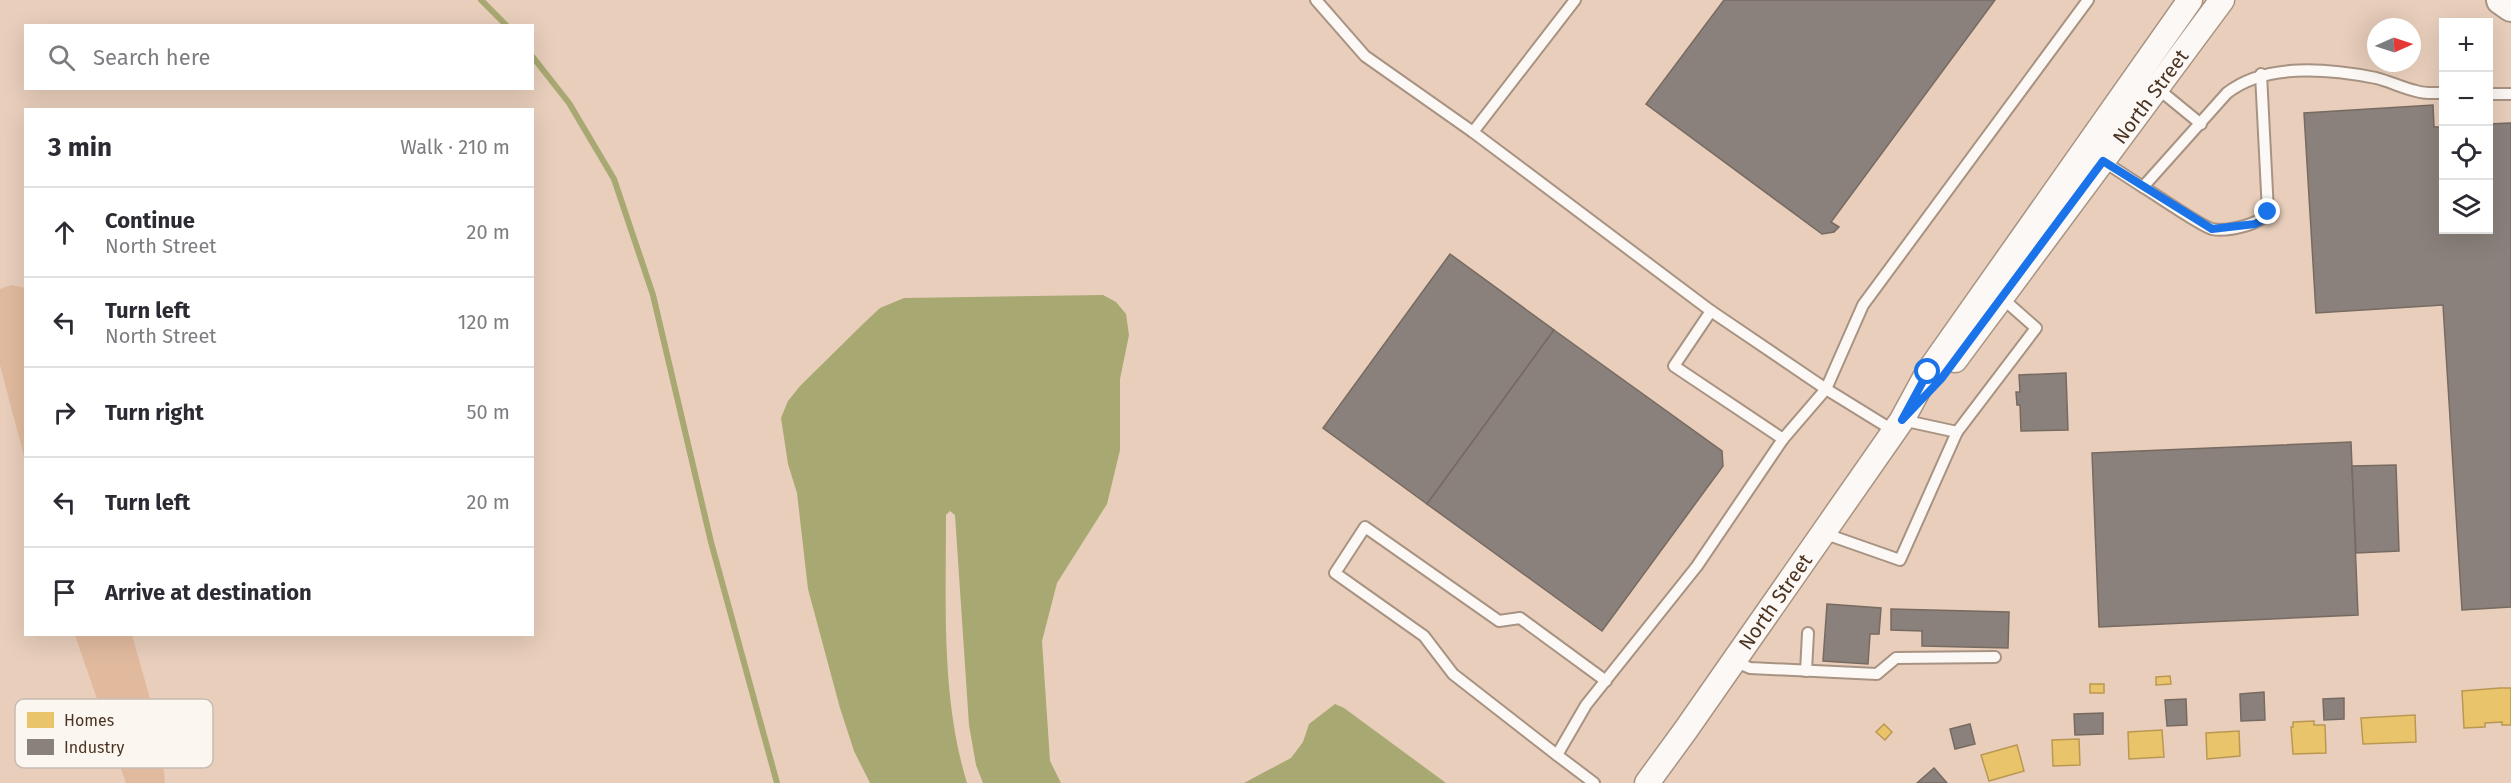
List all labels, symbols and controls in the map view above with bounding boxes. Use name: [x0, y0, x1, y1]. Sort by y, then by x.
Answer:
north arrow: [2367, 18, 2421, 72]
map controls: [2439, 18, 2493, 234]
button: +: [2439, 18, 2493, 72]
search box: [24, 24, 534, 90]
icon: search: [45, 41, 78, 74]
text: Search here: [93, 44, 211, 71]
street label: North Street: [2107, 44, 2194, 149]
button: −: [2439, 72, 2493, 126]
button: locate: [2439, 126, 2493, 180]
text: 3 min: [48, 132, 112, 163]
text: Walk · 210 m: [400, 135, 510, 159]
button: layers: [2439, 180, 2493, 234]
route end: [2254, 198, 2280, 224]
text: Continue: [105, 207, 195, 234]
icon: ahead: [48, 216, 81, 249]
text: 20 m: [467, 220, 510, 244]
text: North Street: [105, 234, 217, 258]
text: Turn left: [105, 297, 190, 324]
icon: left: [48, 306, 81, 339]
text: 120 m: [458, 310, 510, 334]
text: North Street: [105, 324, 217, 348]
route start: [1914, 358, 1940, 384]
icon: right: [48, 396, 81, 429]
text: Turn right: [105, 399, 204, 426]
text: 50 m: [466, 400, 510, 424]
icon: left: [48, 486, 81, 519]
text: Turn left: [105, 489, 190, 516]
text: 20 m: [467, 490, 510, 514]
street label: North Street: [1733, 548, 1817, 654]
icon: arrive: [48, 576, 81, 609]
text: Arrive at destination: [105, 579, 312, 606]
legend: [15, 699, 213, 768]
text: Homes: [64, 711, 114, 730]
text: Industry: [64, 738, 124, 757]

